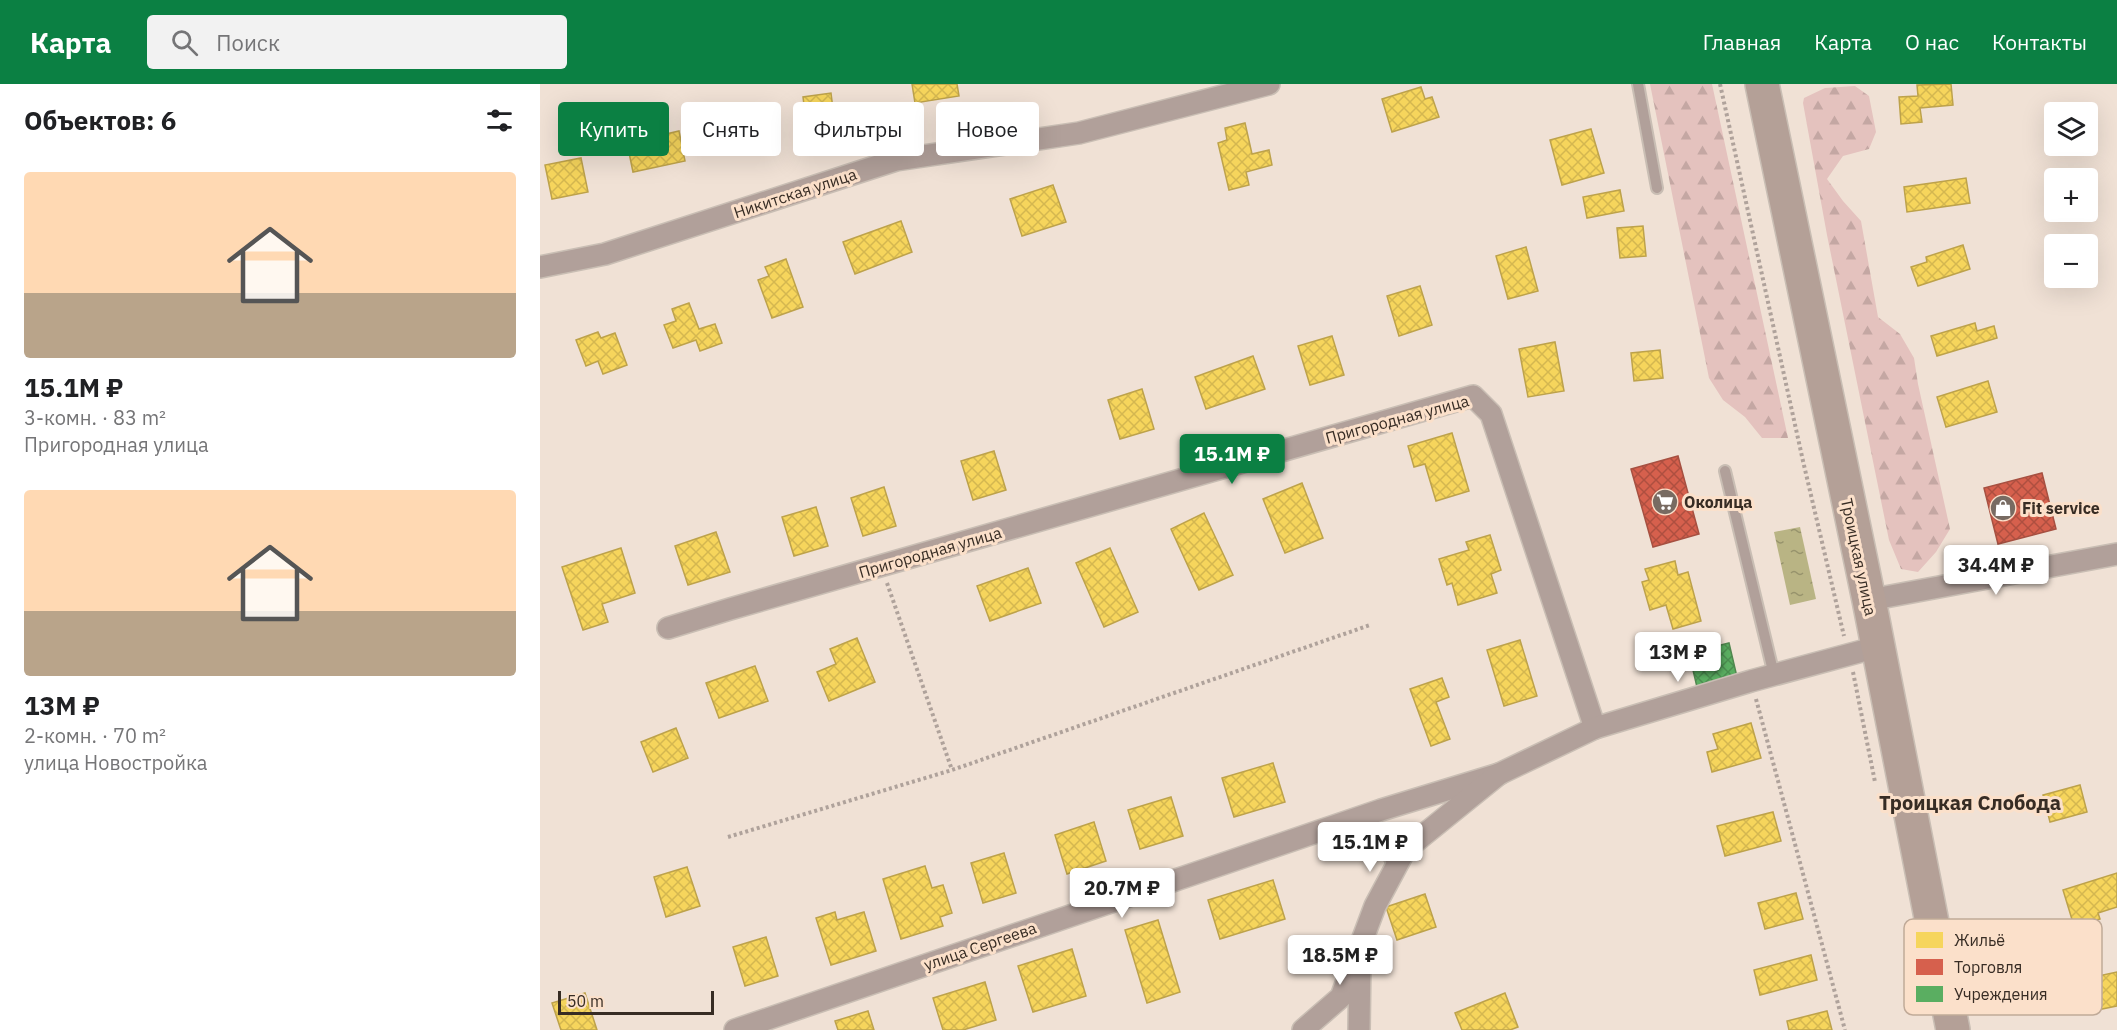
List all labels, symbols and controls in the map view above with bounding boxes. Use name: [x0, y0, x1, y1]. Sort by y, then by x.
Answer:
search box: [147, 15, 567, 69]
text: Карта: [30, 24, 111, 61]
icon: search: [168, 26, 201, 59]
text: Поиск: [216, 28, 280, 57]
text: Главная: [1703, 28, 1781, 56]
text: Карта: [1814, 28, 1872, 56]
text: О нас: [1905, 28, 1959, 56]
text: Контакты: [1992, 28, 2087, 56]
chip: Купить: [558, 102, 669, 156]
chip: Снять: [681, 102, 781, 156]
chip: Фильтры: [793, 102, 924, 156]
chip: Новое: [936, 102, 1039, 156]
map controls: [2044, 102, 2098, 288]
button: layers: [2044, 102, 2098, 156]
text: Объектов: 6: [24, 103, 176, 137]
icon: filters: [483, 104, 516, 137]
street label: Никитская улица: [731, 164, 859, 222]
button: +: [2044, 168, 2098, 222]
icon: home: [216, 211, 324, 319]
button: −: [2044, 234, 2098, 288]
text: 15.1M ₽: [24, 370, 123, 404]
street label: Пригородная улица: [1323, 390, 1471, 448]
text: 3-комн. · 83 m²: [24, 404, 166, 431]
text: Пригородная улица: [24, 431, 209, 458]
pin: 15.1M ₽: [1177, 434, 1287, 485]
text: 15.1M ₽: [1194, 440, 1270, 467]
supermarket icon: Околица: [1650, 487, 1680, 517]
place label: Околица: [1684, 492, 1752, 512]
shop icon: Fit service: [1988, 493, 2018, 523]
street label: Троицкая улица: [1837, 496, 1881, 618]
place label: Fit service: [2022, 498, 2100, 518]
street label: Пригородная улица: [856, 522, 1004, 582]
icon: home: [216, 529, 324, 637]
pin: 34.4M ₽: [1941, 545, 2051, 596]
text: 34.4M ₽: [1958, 551, 2034, 578]
pin: 13M ₽: [1636, 632, 1720, 683]
text: 13M ₽: [1649, 638, 1707, 665]
text: 13M ₽: [24, 688, 100, 722]
text: 2-комн. · 70 m²: [24, 722, 166, 749]
text: улица Новостройка: [24, 749, 207, 776]
district label: Троицкая Слобода: [1879, 789, 2061, 816]
pin: 15.1M ₽: [1315, 822, 1425, 873]
text: 15.1M ₽: [1332, 828, 1408, 855]
pin: 20.7M ₽: [1067, 868, 1177, 919]
text: 20.7M ₽: [1084, 874, 1160, 901]
street label: улица Сергеева: [921, 917, 1039, 975]
legend: [1904, 919, 2102, 1015]
text: Жильё: [1954, 930, 2005, 950]
pin: 18.5M ₽: [1285, 935, 1395, 986]
text: 18.5M ₽: [1302, 941, 1378, 968]
text: Торговля: [1954, 957, 2022, 977]
text: Учреждения: [1954, 984, 2048, 1004]
scale bar: [558, 988, 714, 1016]
text: 50 m: [567, 991, 604, 1011]

